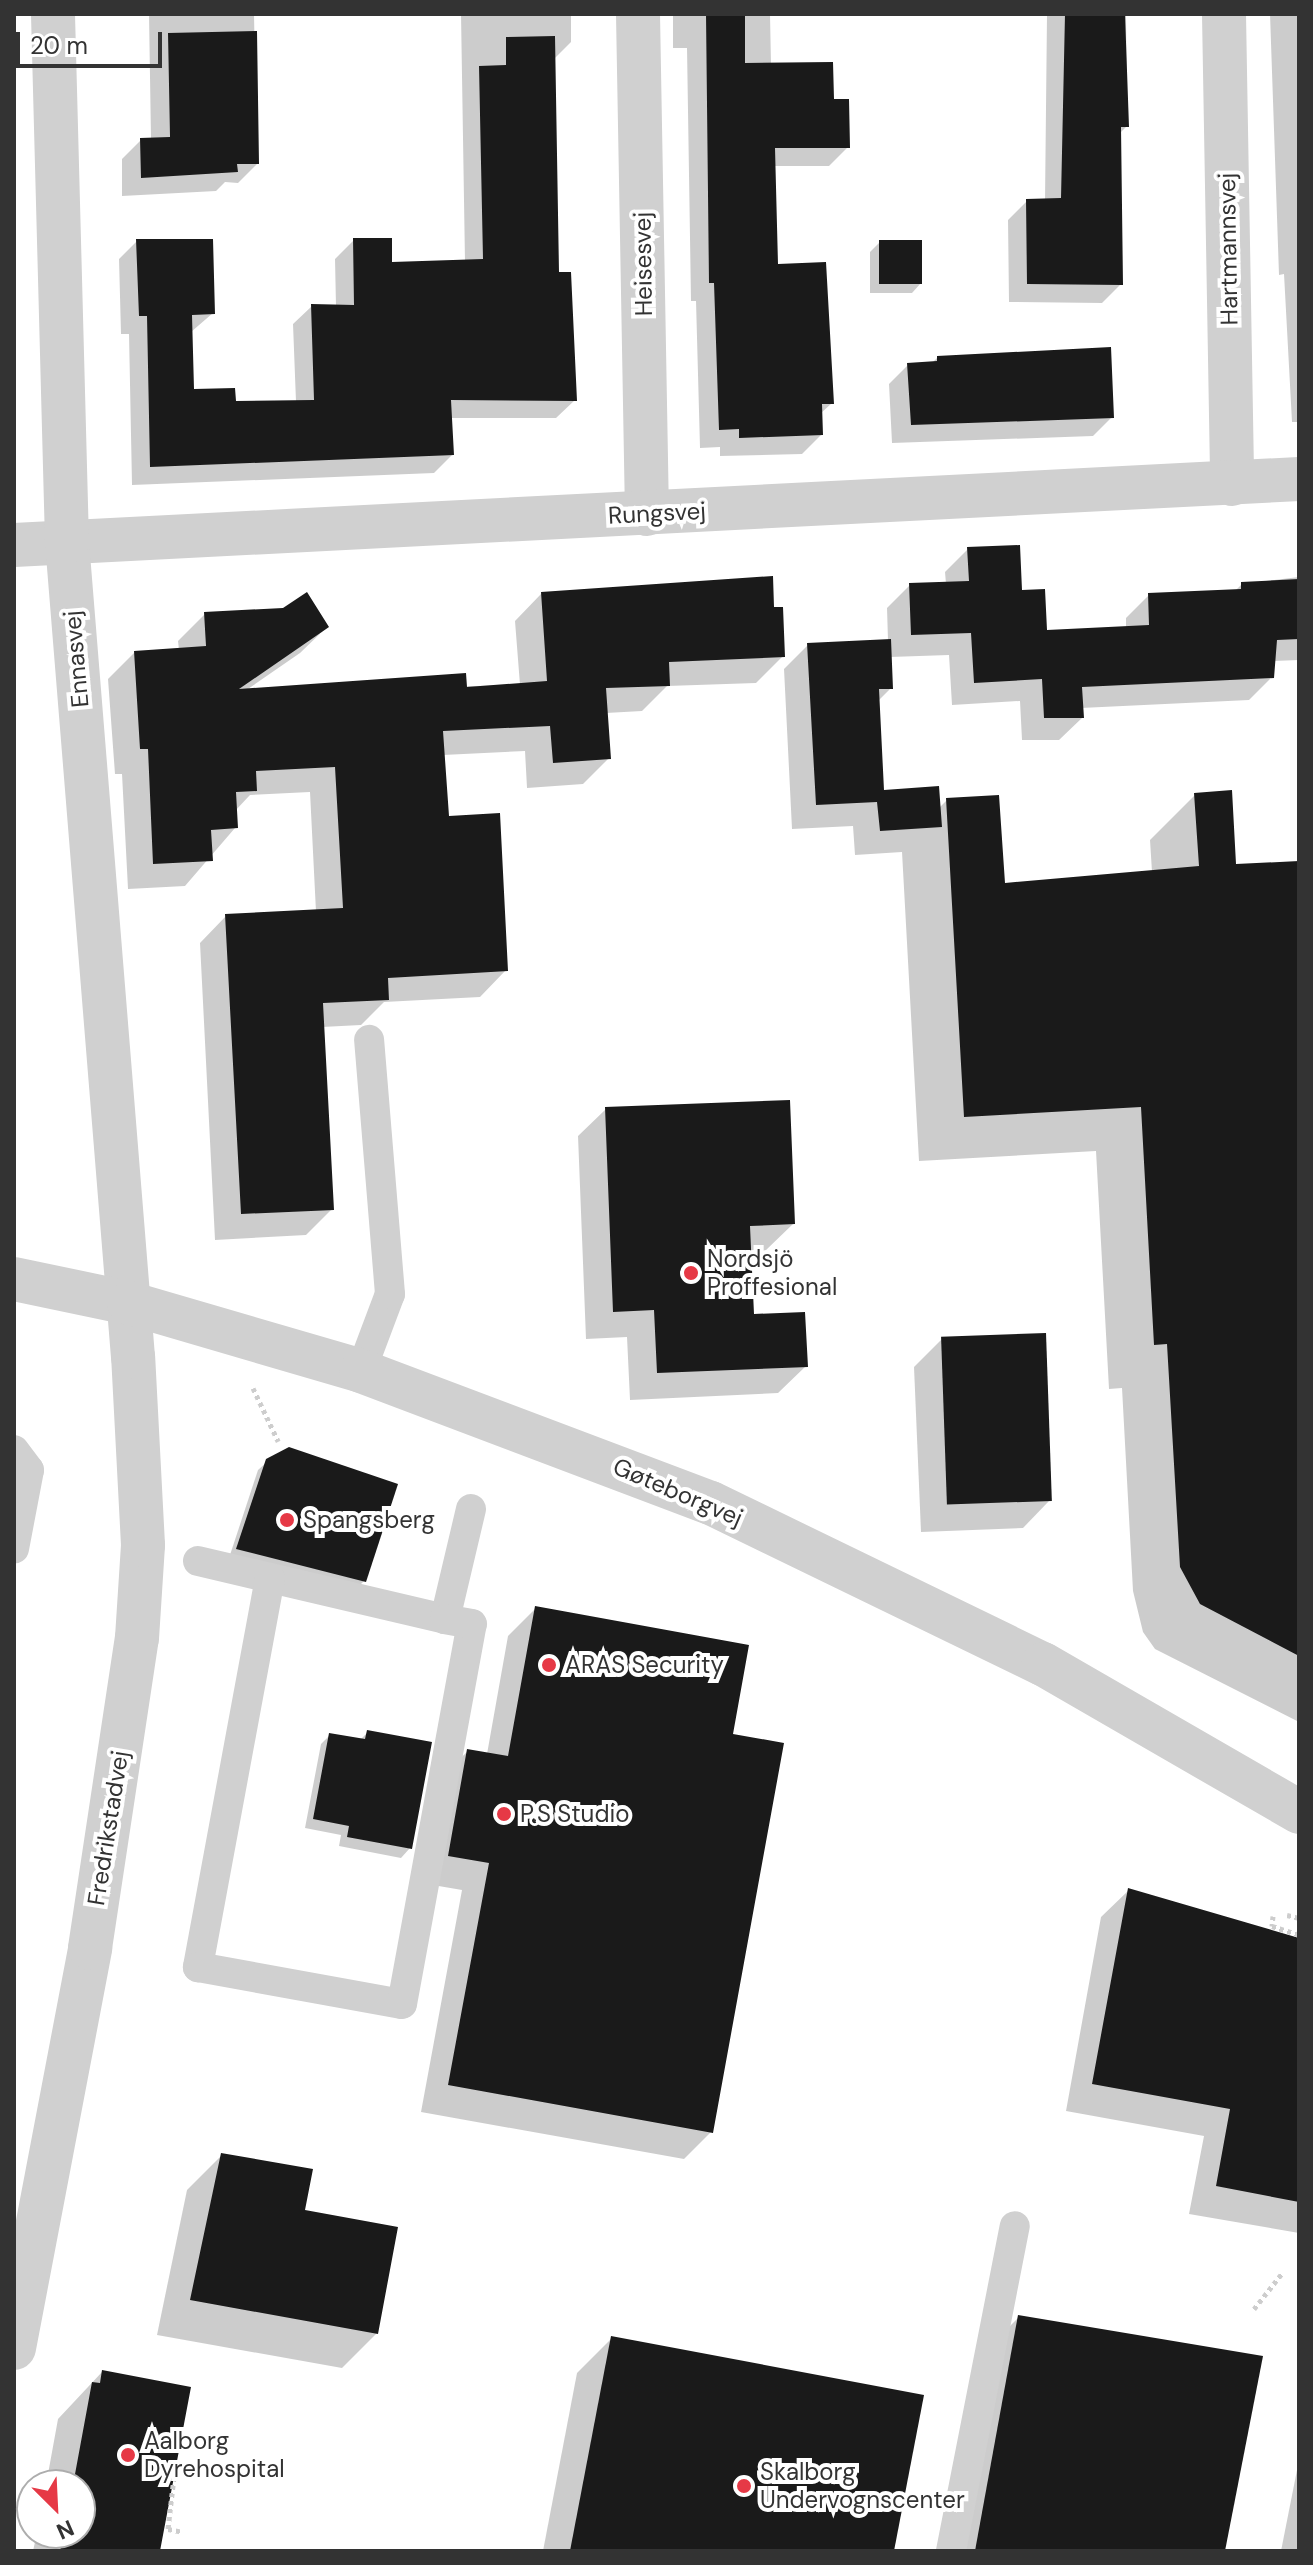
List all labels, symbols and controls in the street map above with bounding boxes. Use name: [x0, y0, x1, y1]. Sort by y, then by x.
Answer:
scale bar: [20, 16, 166, 66]
text: 20 m: [30, 30, 88, 61]
street label: Hartmannsvej: [1212, 172, 1244, 326]
street label: Heisesvej: [628, 212, 658, 316]
street label: Rungsvej: [607, 496, 707, 530]
street label: Ennasvej: [57, 609, 95, 709]
place label: Nordsjö Proffesional: [707, 1245, 837, 1301]
marker: Nordsjö Proffesional: [682, 1264, 700, 1282]
street label: Gøteborgvej: [609, 1452, 747, 1532]
place label: Spangsberg: [303, 1506, 435, 1534]
marker: Spangsberg: [278, 1511, 296, 1529]
place label: ARAS Security: [565, 1651, 724, 1679]
marker: ARAS Security: [540, 1656, 558, 1674]
street label: Fredrikstadvej: [82, 1748, 134, 1908]
place label: P.S Studio: [520, 1800, 629, 1828]
marker: P.S Studio: [495, 1805, 513, 1823]
place label: Aalborg Dyrehospital: [144, 2427, 285, 2483]
marker: Aalborg Dyrehospital: [119, 2446, 137, 2464]
place label: Skalborg Undervognscenter: [760, 2458, 965, 2514]
north arrow: [16, 2469, 96, 2549]
marker: Skalborg Undervognscenter: [735, 2477, 753, 2495]
text: N: [52, 2513, 78, 2546]

